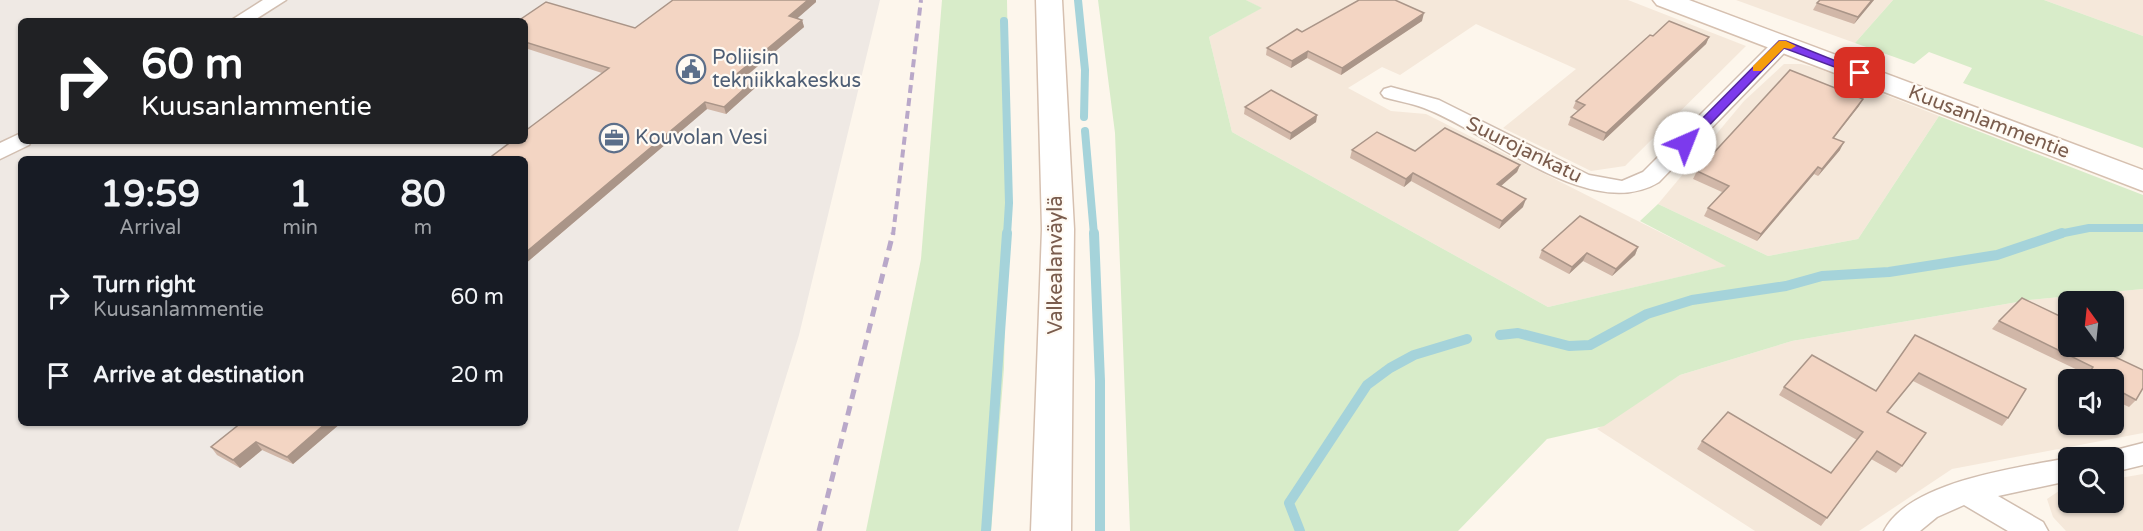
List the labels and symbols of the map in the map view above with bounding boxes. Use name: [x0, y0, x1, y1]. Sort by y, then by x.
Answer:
place label: Poliisin tekniikkakeskus: [712, 46, 861, 93]
pin: [1834, 47, 1885, 98]
public building icon: Poliisin tekniikkakeskus: [675, 53, 707, 85]
street label: Kuusanlammentie: [1905, 80, 2073, 164]
position arrow: [1653, 111, 1717, 175]
street label: Suurojankatu: [1462, 112, 1586, 188]
office icon: Kouvolan Vesi: [598, 122, 630, 154]
place label: Kouvolan Vesi: [635, 126, 768, 150]
street label: Valkealanväylä: [1044, 196, 1068, 335]
north arrow: [2058, 291, 2124, 357]

